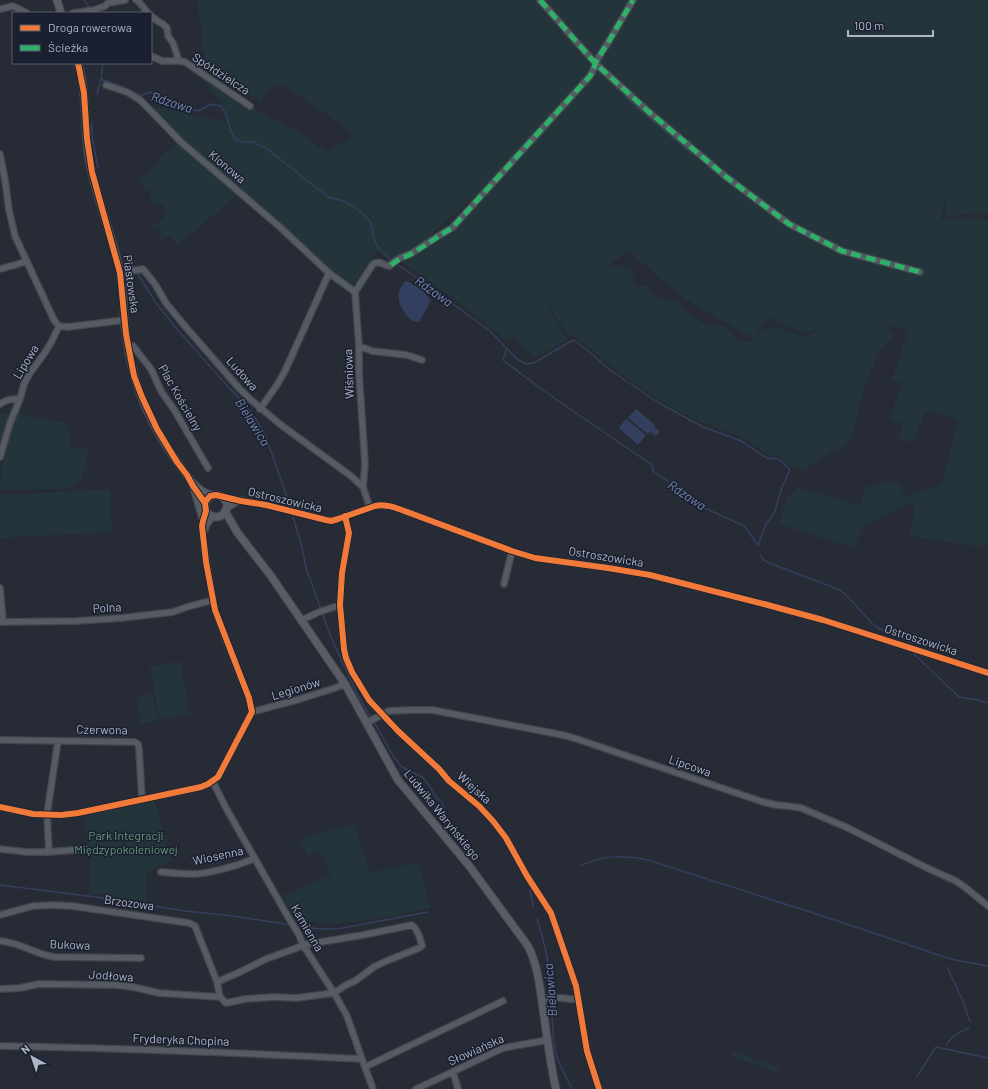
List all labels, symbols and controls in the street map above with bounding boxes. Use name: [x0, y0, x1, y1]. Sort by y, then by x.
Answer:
legend: [12, 12, 152, 64]
scale bar: [848, 12, 933, 38]
text: 100 m: [854, 18, 884, 32]
text: Droga rowerowa: [48, 20, 132, 34]
text: Ścieżka: [48, 40, 88, 54]
street label: Spółdzielcza: [190, 49, 253, 97]
water label: Rdzawa: [149, 88, 195, 116]
street label: Klonowa: [206, 147, 249, 186]
street label: Piastowska: [121, 254, 143, 314]
water label: Rdzawa: [412, 272, 456, 310]
street label: Lipowa: [10, 342, 41, 381]
street label: Wiśniowa: [340, 349, 356, 399]
street label: Ludowa: [224, 353, 262, 393]
street label: Plac Kościelny: [156, 362, 206, 434]
water label: Bielawica: [232, 395, 274, 449]
water label: Rdzawa: [665, 476, 709, 514]
street label: Ostroszowicka: [247, 484, 324, 514]
street label: Ostroszowicka: [568, 543, 645, 569]
street label: Polna: [92, 599, 122, 615]
street label: Ostroszowicka: [883, 621, 960, 657]
street label: Legionów: [270, 674, 322, 702]
street label: Czerwona: [76, 722, 128, 736]
street label: Lipcowa: [667, 751, 713, 779]
street label: Ludwika Waryńskiego: [402, 766, 484, 863]
street label: Wiejska: [455, 768, 494, 806]
park label: Park Integracji Międzypokoleniowej: [74, 828, 178, 856]
street label: Wiosenna: [191, 843, 244, 867]
street label: Brzozowa: [103, 892, 155, 912]
street label: Kamienna: [289, 902, 327, 953]
street label: Bukowa: [50, 936, 91, 952]
water label: Bielawica: [540, 963, 560, 1017]
street label: Jodłowa: [88, 966, 134, 984]
street label: Fryderyka Chopina: [132, 1030, 230, 1048]
street label: Słowiańska: [446, 1031, 506, 1068]
north arrow: [12, 1037, 52, 1077]
text: N: [18, 1042, 32, 1056]

